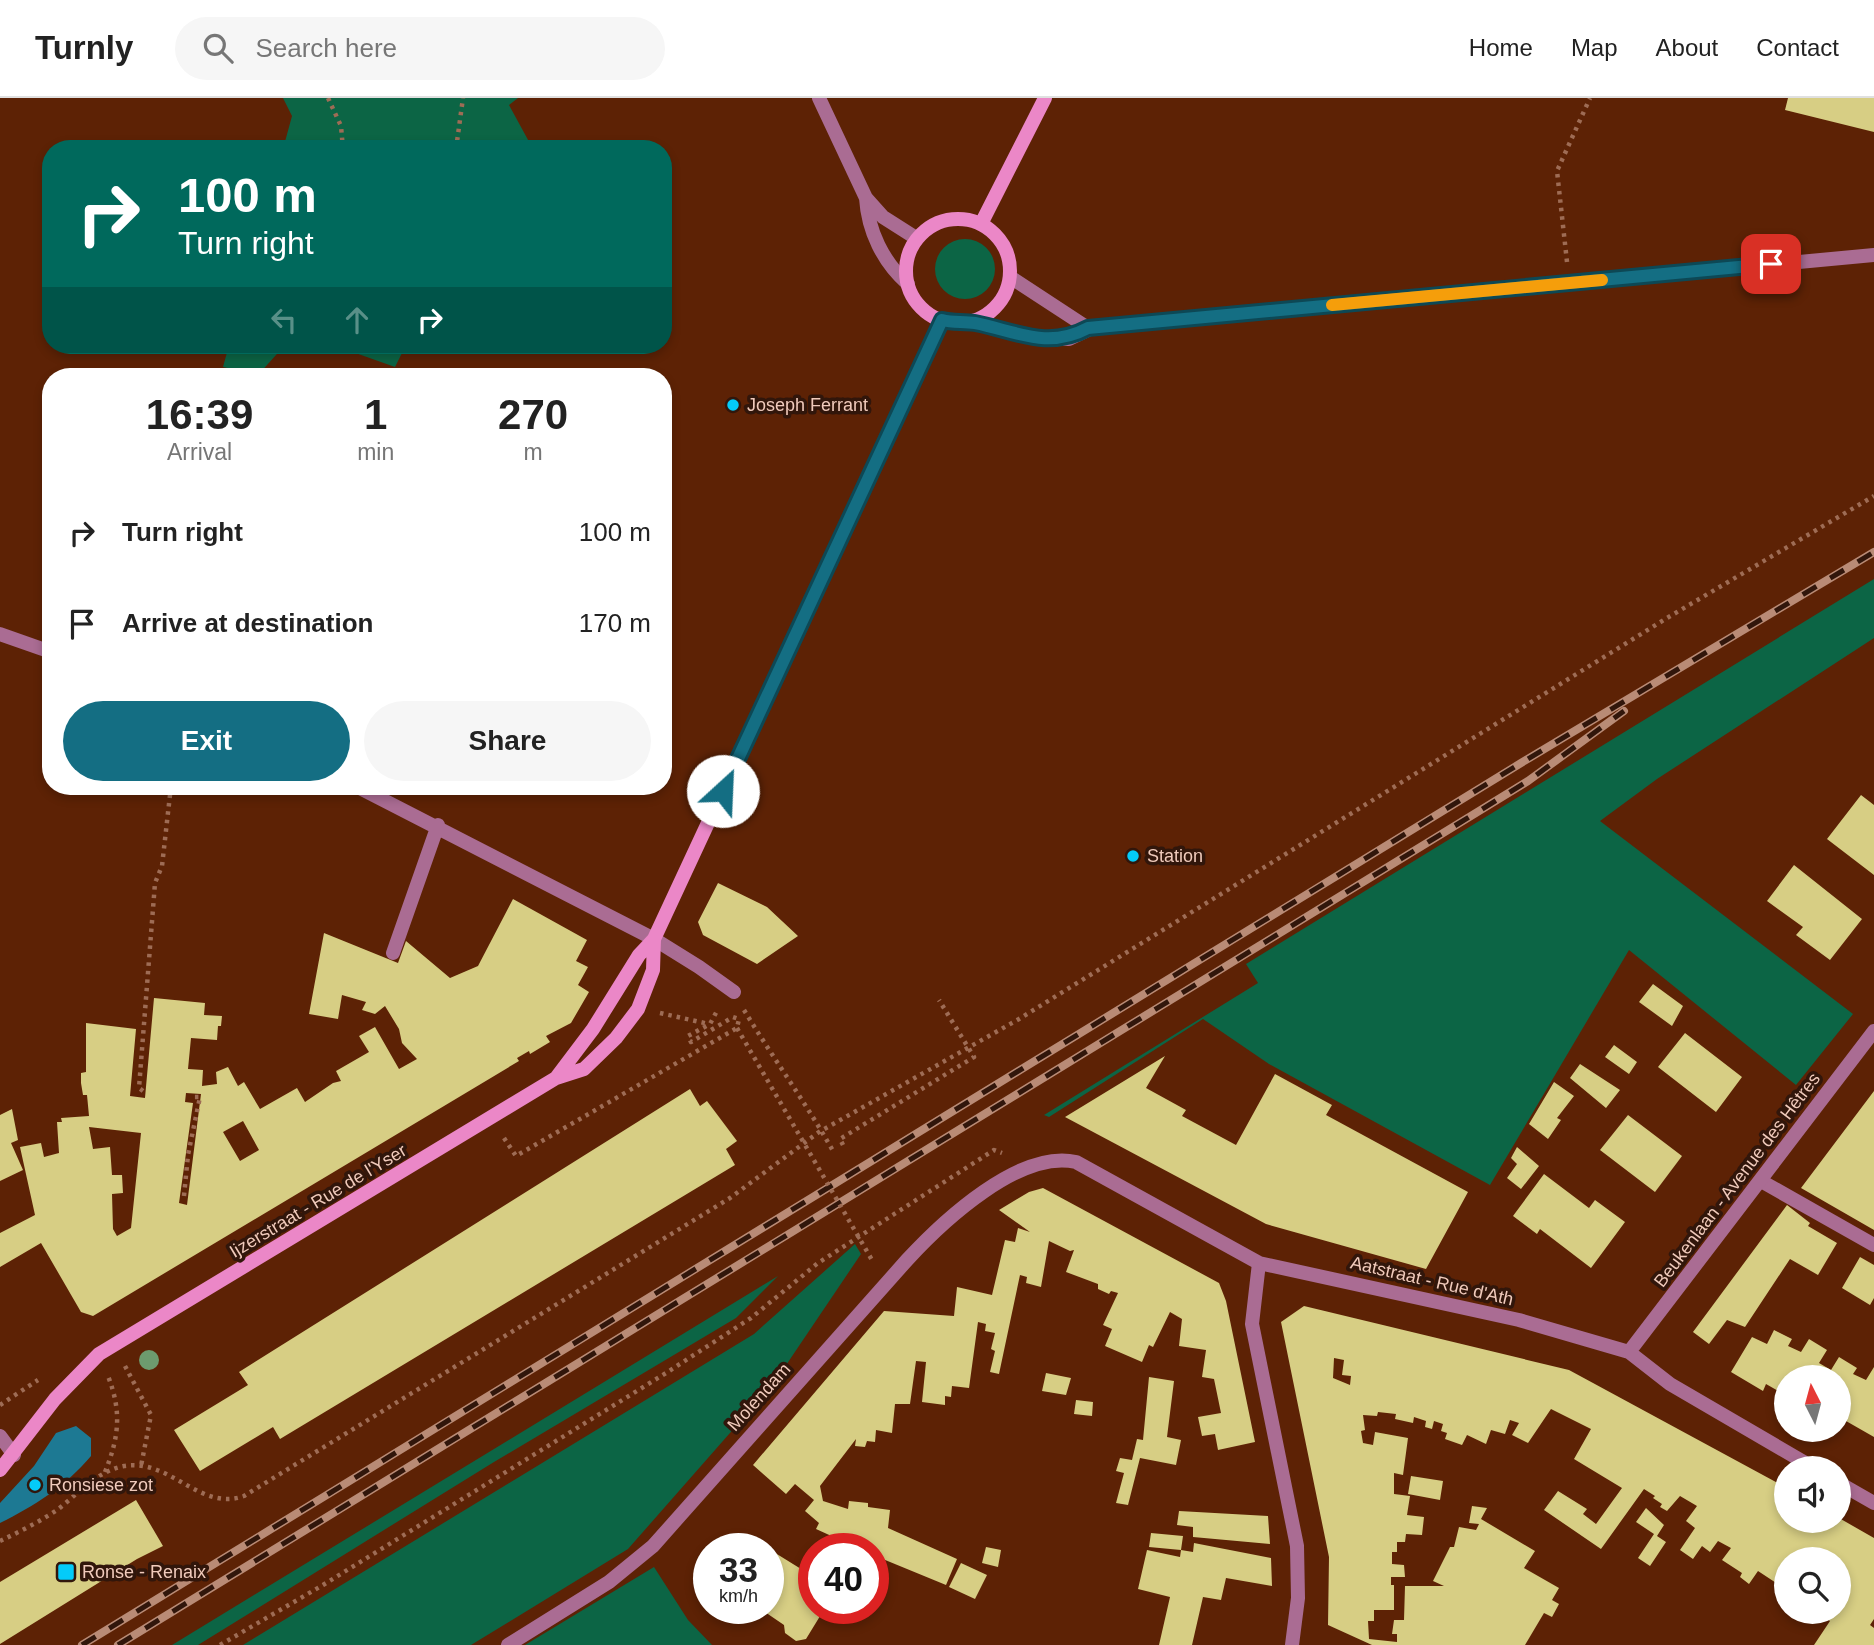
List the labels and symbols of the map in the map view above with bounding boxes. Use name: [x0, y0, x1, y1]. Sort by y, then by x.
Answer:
pin: [1741, 234, 1801, 294]
place label: Joseph Ferrant: [747, 395, 868, 415]
marker: Joseph Ferrant: [725, 397, 741, 413]
position arrow: [686, 754, 760, 828]
place label: Station: [1147, 846, 1203, 866]
marker: Station: [1125, 848, 1141, 864]
street label: Beukenlaan - Avenue des Hêtres: [1650, 1069, 1824, 1291]
street label: Ijzerstraat - Rue de l'Yser: [226, 1140, 410, 1262]
street label: Aatstraat - Rue d'Ath: [1349, 1253, 1515, 1309]
street label: Molendam: [723, 1359, 795, 1435]
north arrow: [1774, 1365, 1852, 1442]
place label: Ronsiese zot: [49, 1475, 153, 1495]
marker: Ronsiese zot: [27, 1477, 43, 1493]
speed limit sign: 40: [798, 1533, 889, 1624]
marker: Ronse - Renaix: [56, 1562, 76, 1582]
place label: Ronse - Renaix: [82, 1562, 206, 1582]

